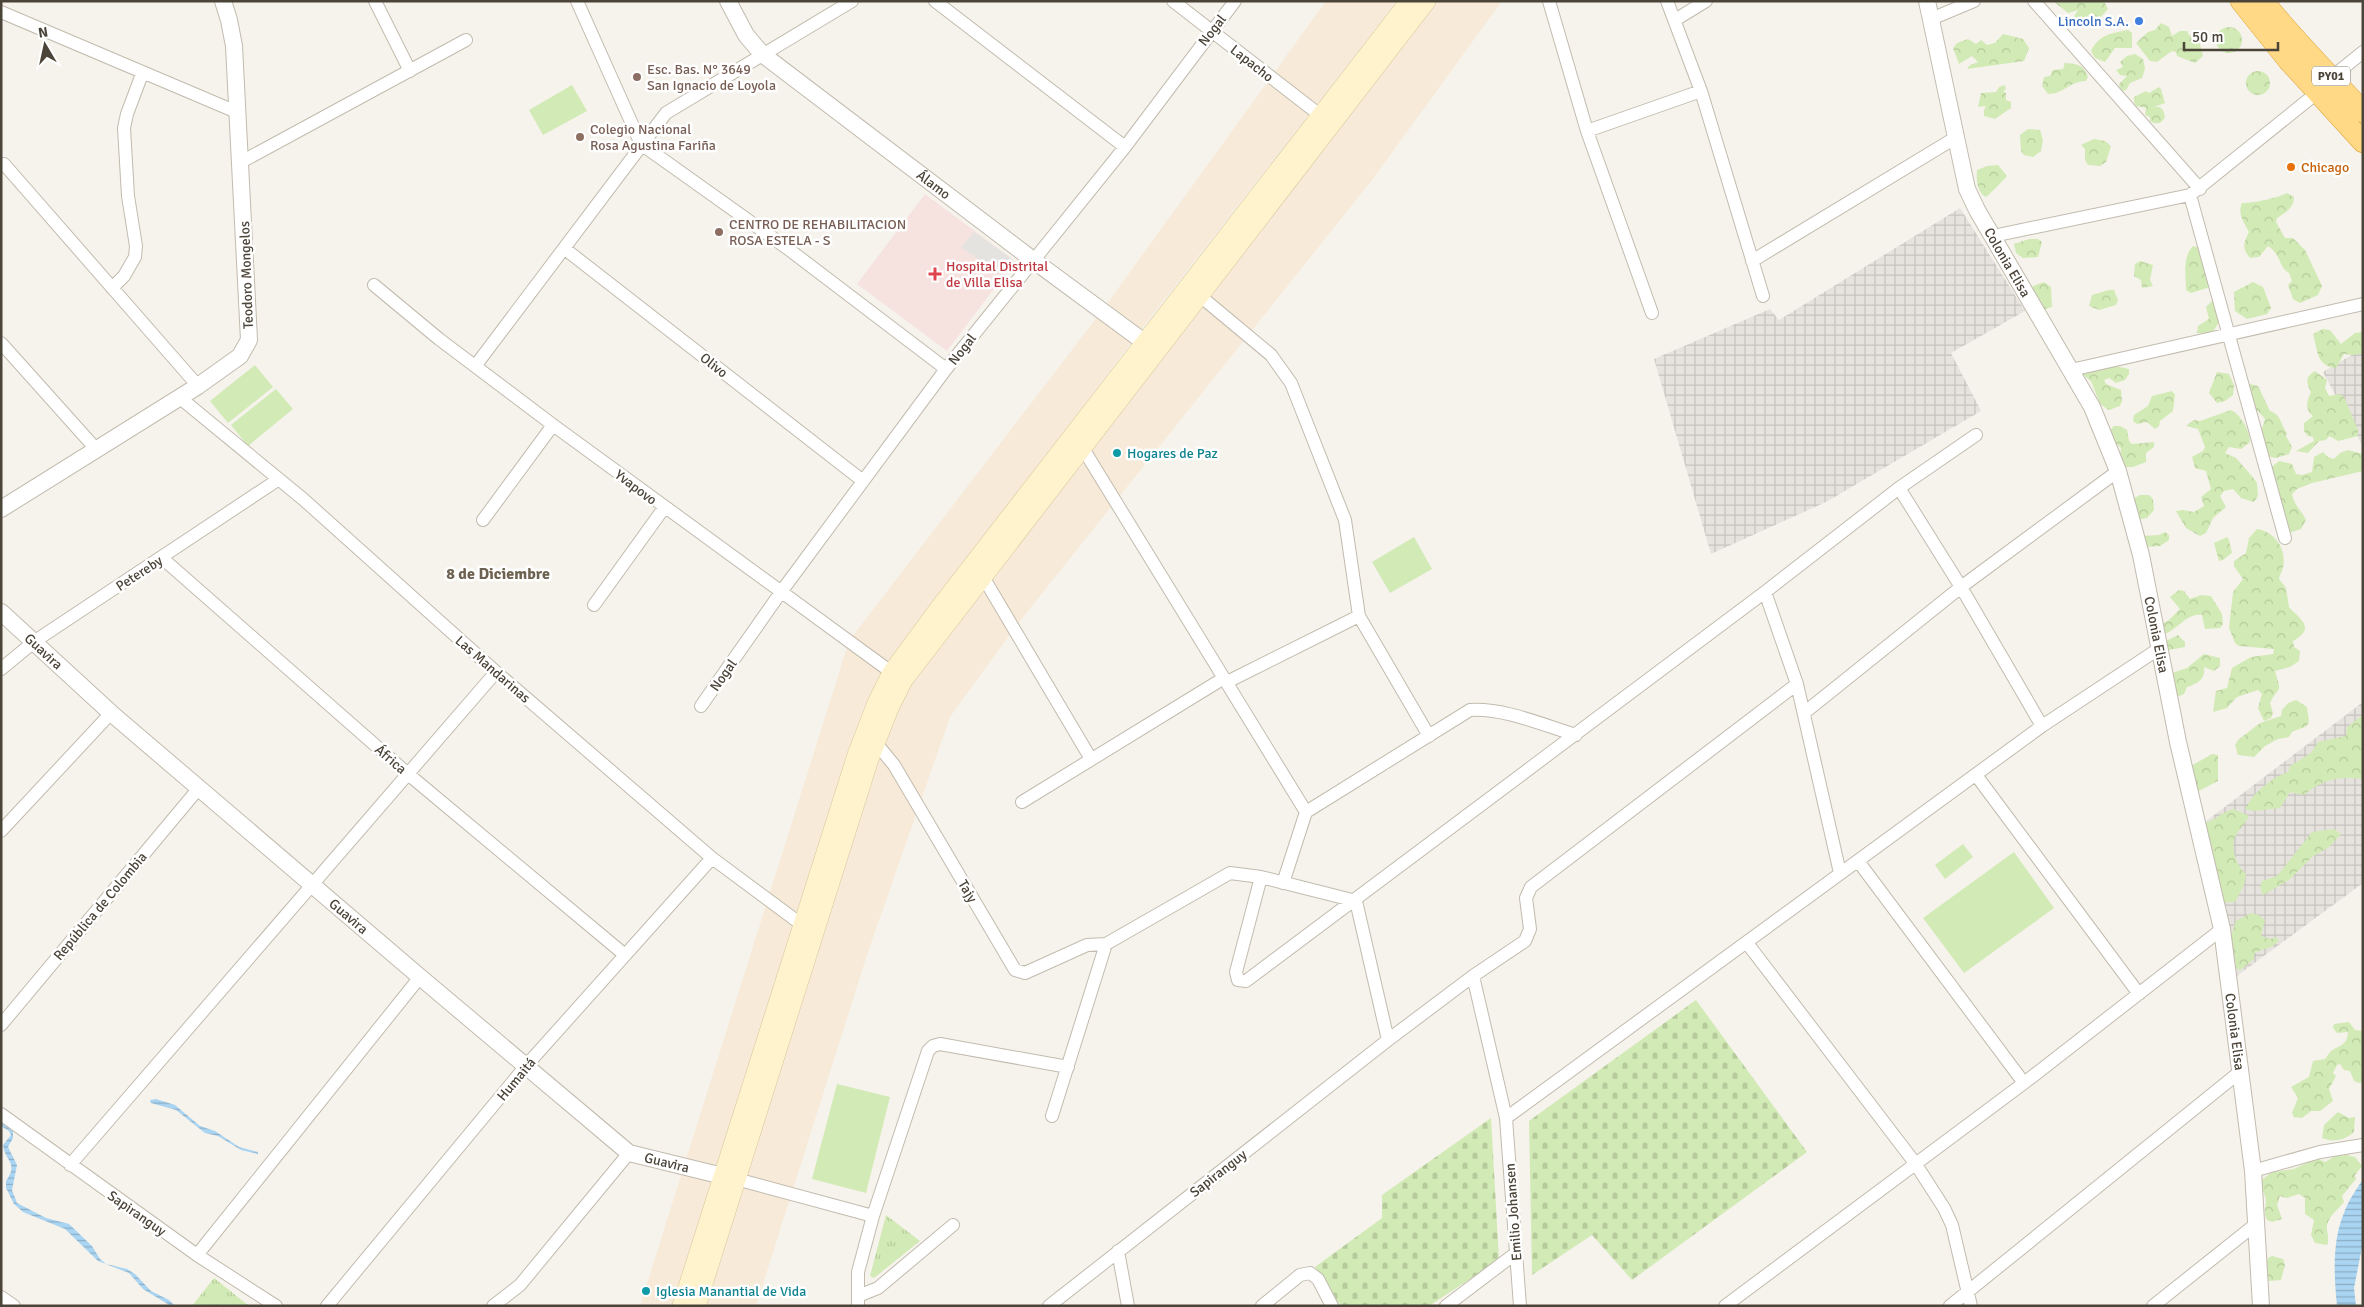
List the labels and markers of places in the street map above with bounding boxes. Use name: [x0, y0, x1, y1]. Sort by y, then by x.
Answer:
place label: Lincoln S.A.: [2058, 13, 2129, 30]
marker: Lincoln S.A.: [2133, 15, 2145, 27]
place label: Esc. Bas. N° 3649 San Ignacio de Loyola: [647, 61, 776, 94]
marker: Esc. Bas. N° 3649 San Ignacio de Loyola: [631, 71, 643, 83]
place label: Colegio Nacional Rosa Agustina Fariña: [590, 121, 716, 154]
marker: Colegio Nacional Rosa Agustina Fariña: [574, 131, 586, 143]
place label: Chicago: [2301, 159, 2349, 176]
marker: Chicago: [2285, 161, 2297, 173]
place label: CENTRO DE REHABILITACION ROSA ESTELA - S: [729, 216, 906, 249]
marker: CENTRO DE REHABILITACION ROSA ESTELA - S: [713, 226, 725, 238]
place label: Hospital Distrital de Villa Elisa: [946, 258, 1048, 291]
marker: Hospital Distrital de Villa Elisa: [928, 267, 942, 281]
place label: Hogares de Paz: [1127, 445, 1218, 462]
marker: Hogares de Paz: [1111, 447, 1123, 459]
place label: Iglesia Manantial de Vida: [656, 1283, 806, 1300]
marker: Iglesia Manantial de Vida: [640, 1285, 652, 1297]

